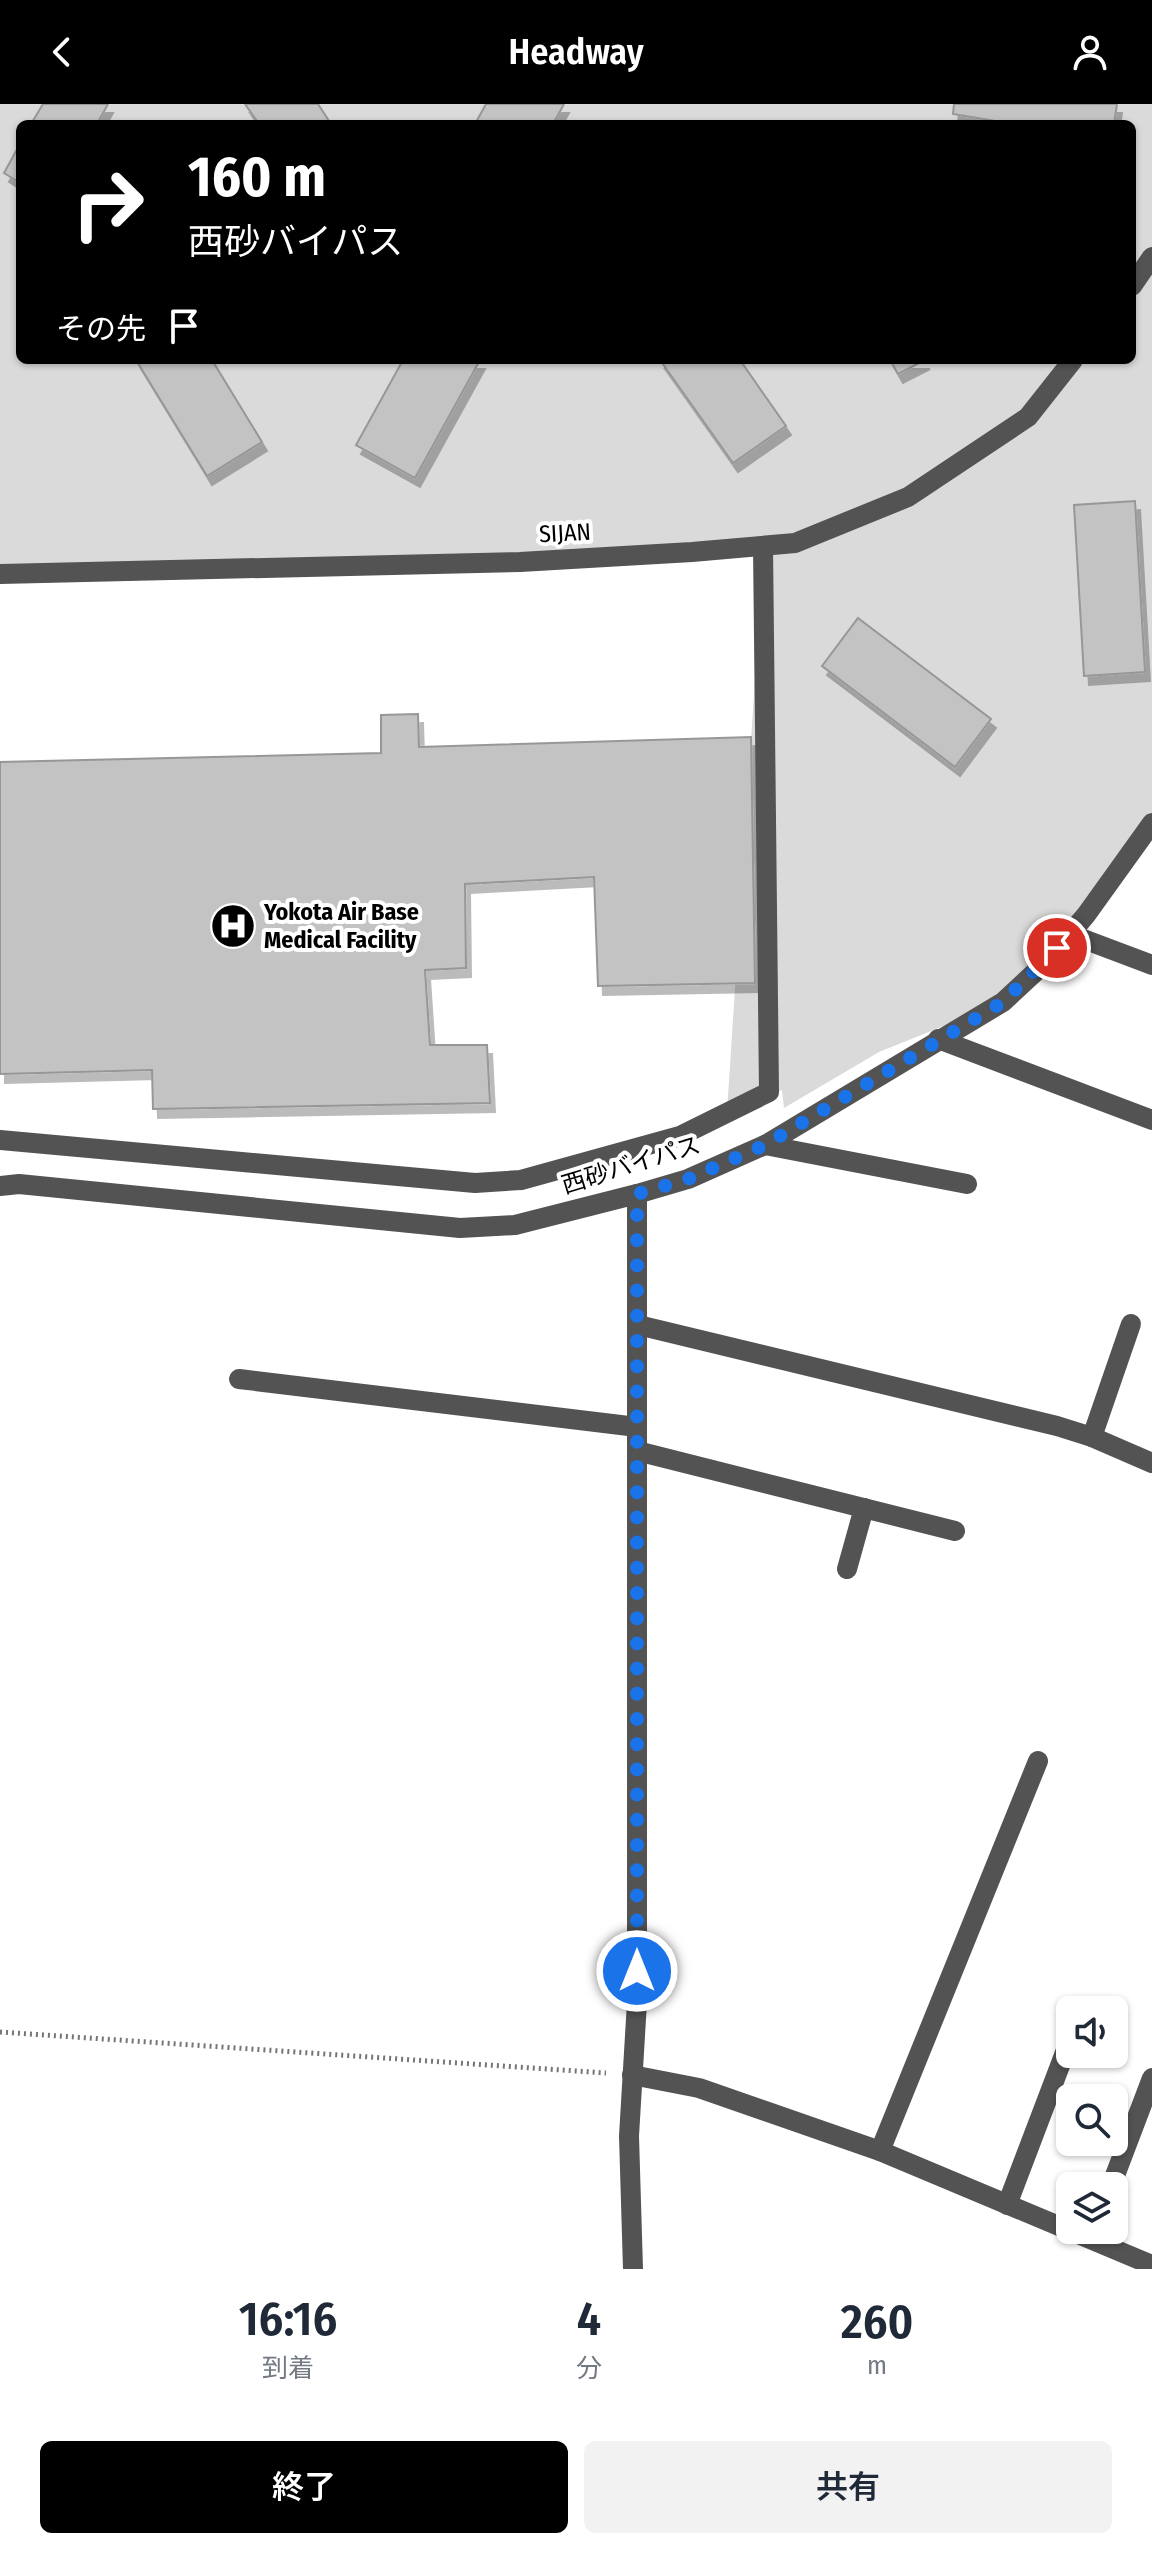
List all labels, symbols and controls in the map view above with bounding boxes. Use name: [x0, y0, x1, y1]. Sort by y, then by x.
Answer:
icon: back: [40, 30, 84, 74]
text: Headway: [508, 30, 644, 74]
icon: person: [1068, 30, 1112, 74]
text: 160 m: [188, 144, 326, 211]
icon: right: [56, 152, 160, 256]
text: 西砂バイパス: [188, 220, 403, 264]
icon: arrive: [162, 304, 206, 348]
text: その先: [56, 311, 146, 347]
street label: SIJAN: [538, 518, 592, 548]
place label: Yokota Air Base Medical Facility: [263, 898, 419, 954]
hospital icon: Yokota Air Base Medical Facility: [209, 902, 257, 950]
pin: [1023, 914, 1091, 982]
icon: arrive: [1035, 926, 1079, 970]
street label: 西砂バイパス: [558, 1131, 704, 1199]
position arrow: [595, 1929, 679, 2013]
map controls: [1056, 1996, 1128, 2244]
button: sound: [1056, 1996, 1128, 2068]
button: search: [1056, 2084, 1128, 2156]
button: layers: [1056, 2172, 1128, 2244]
text: 16:16: [239, 2290, 337, 2348]
text: 4: [577, 2290, 601, 2348]
text: 260: [841, 2293, 913, 2351]
text: m: [867, 2350, 887, 2381]
text: 到着: [262, 2353, 314, 2384]
text: 分: [576, 2353, 602, 2384]
button: 終了: [40, 2441, 568, 2533]
button: 共有: [584, 2441, 1112, 2533]

